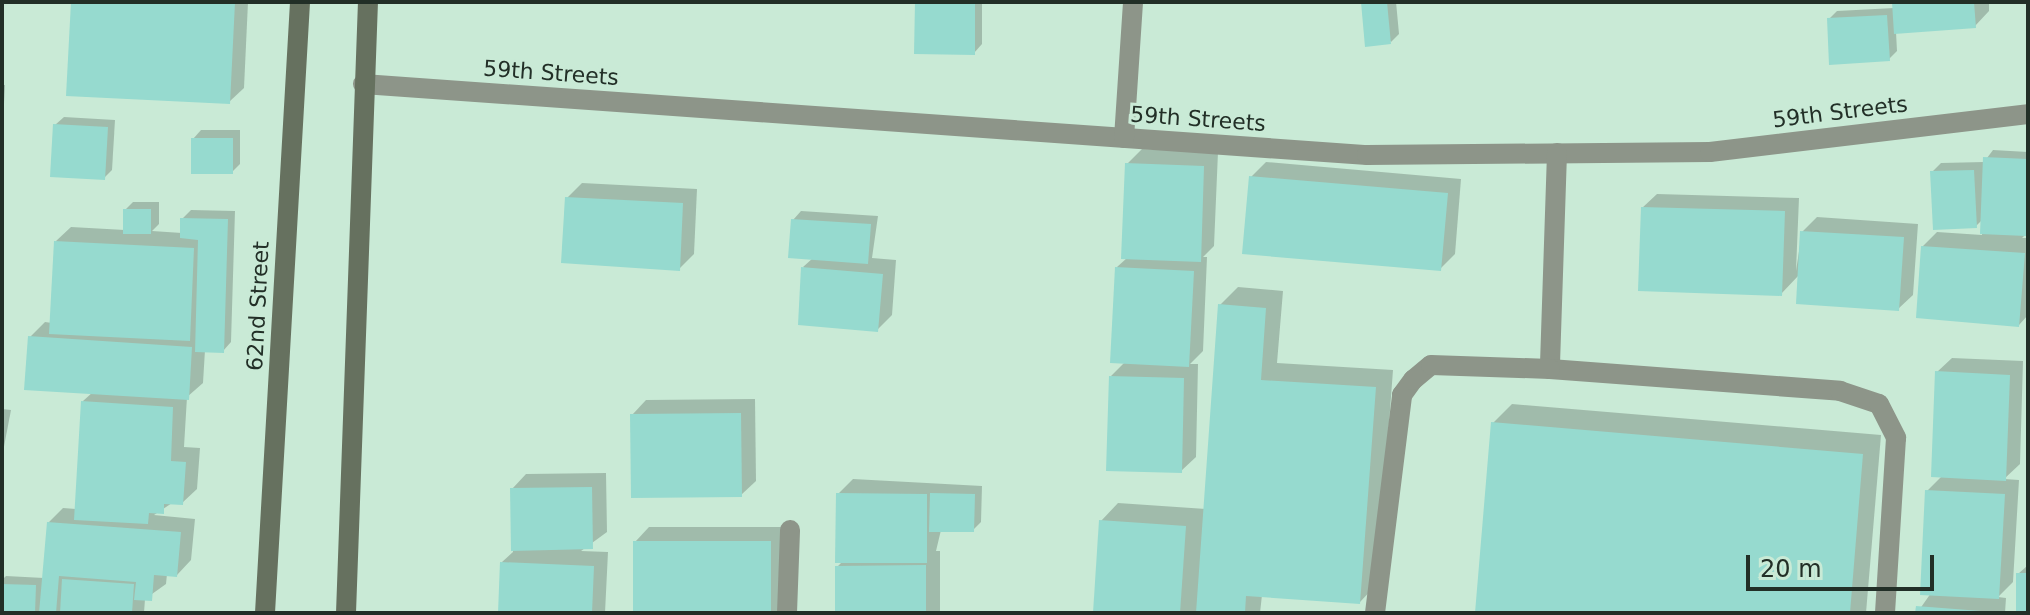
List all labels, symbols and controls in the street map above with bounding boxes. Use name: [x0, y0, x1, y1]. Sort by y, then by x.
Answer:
street label: 59th Streets: [482, 55, 620, 91]
street label: 59th Streets: [1771, 91, 1909, 133]
street label: 59th Streets: [1129, 101, 1267, 137]
street label: 62nd Street: [241, 241, 275, 371]
scale bar: [1750, 539, 1938, 589]
text: 20 m: [1760, 555, 1822, 583]

